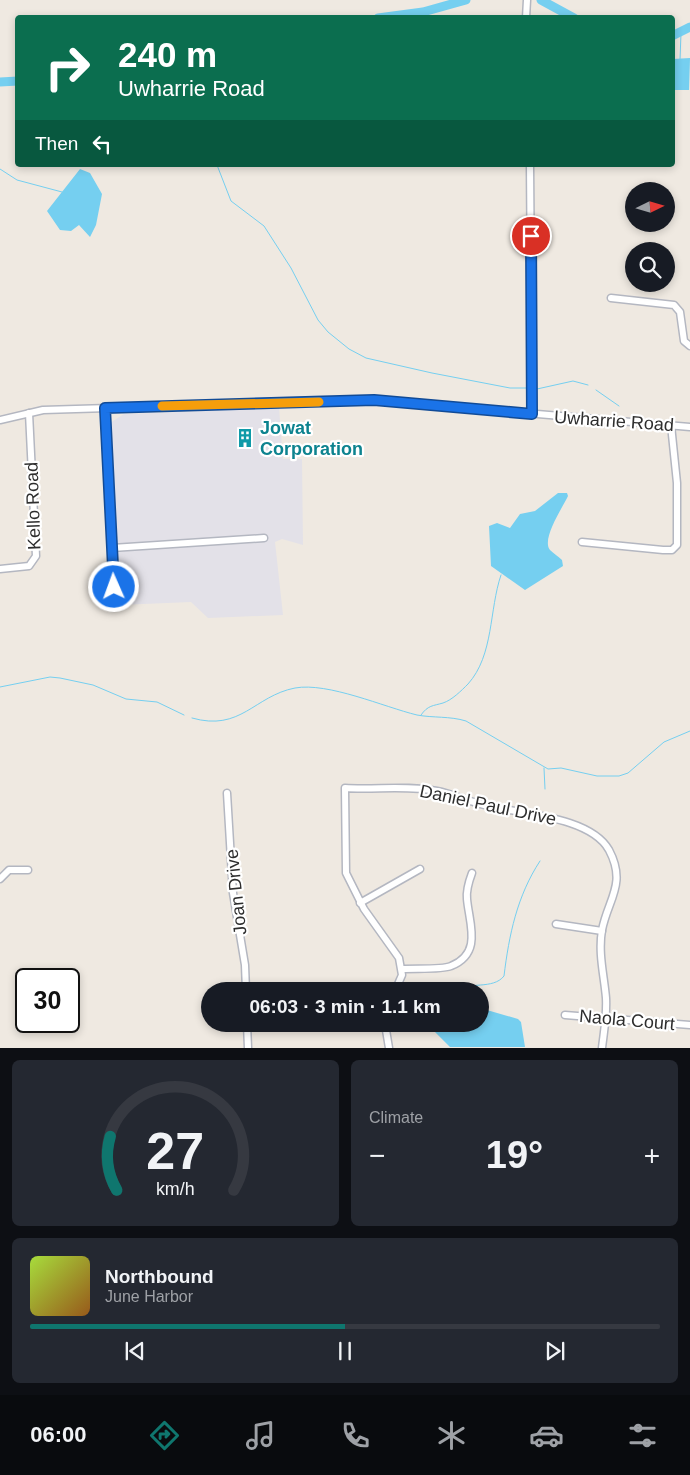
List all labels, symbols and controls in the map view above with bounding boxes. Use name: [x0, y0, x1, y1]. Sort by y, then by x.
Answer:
icon: right: [35, 35, 100, 100]
text: 240 m: [118, 35, 217, 74]
text: Uwharrie Road: [118, 76, 265, 101]
icon: left: [88, 130, 116, 158]
text: Then: [35, 133, 78, 154]
north arrow: [625, 182, 675, 232]
map controls: [625, 182, 675, 292]
pin: [510, 215, 552, 257]
icon: arrive: [517, 222, 545, 250]
button: search: [625, 242, 675, 292]
street label: Uwharrie Road: [553, 407, 675, 435]
place label: Jowat Corporation: [260, 418, 363, 459]
building icon: Jowat Corporation: [234, 427, 256, 449]
street label: Kello Road: [21, 462, 45, 550]
position arrow: [87, 560, 139, 612]
street label: Daniel Paul Drive: [418, 781, 558, 829]
street label: Joan Drive: [222, 848, 250, 936]
speed limit sign: 30: [15, 968, 80, 1033]
text: 06:03 · 3 min · 1.1 km: [249, 996, 441, 1017]
street label: Naola Court: [578, 1006, 676, 1034]
text: Climate: [369, 1109, 423, 1126]
text: 27: [147, 1122, 204, 1180]
text: 19°: [486, 1134, 543, 1176]
text: −: [369, 1140, 385, 1171]
text: +: [644, 1140, 660, 1171]
text: km/h: [156, 1179, 195, 1199]
text: Northbound: [105, 1266, 214, 1287]
text: June Harbor: [105, 1288, 193, 1305]
icon: previous: [121, 1337, 149, 1365]
icon: pause: [331, 1337, 359, 1365]
icon: next: [541, 1337, 569, 1365]
icon: directions: [147, 1418, 182, 1453]
icon: music: [243, 1418, 278, 1453]
icon: phone: [338, 1418, 373, 1453]
icon: climate: [434, 1418, 469, 1453]
icon: car: [529, 1418, 564, 1453]
icon: filters: [625, 1418, 660, 1453]
text: 06:00: [30, 1422, 87, 1447]

